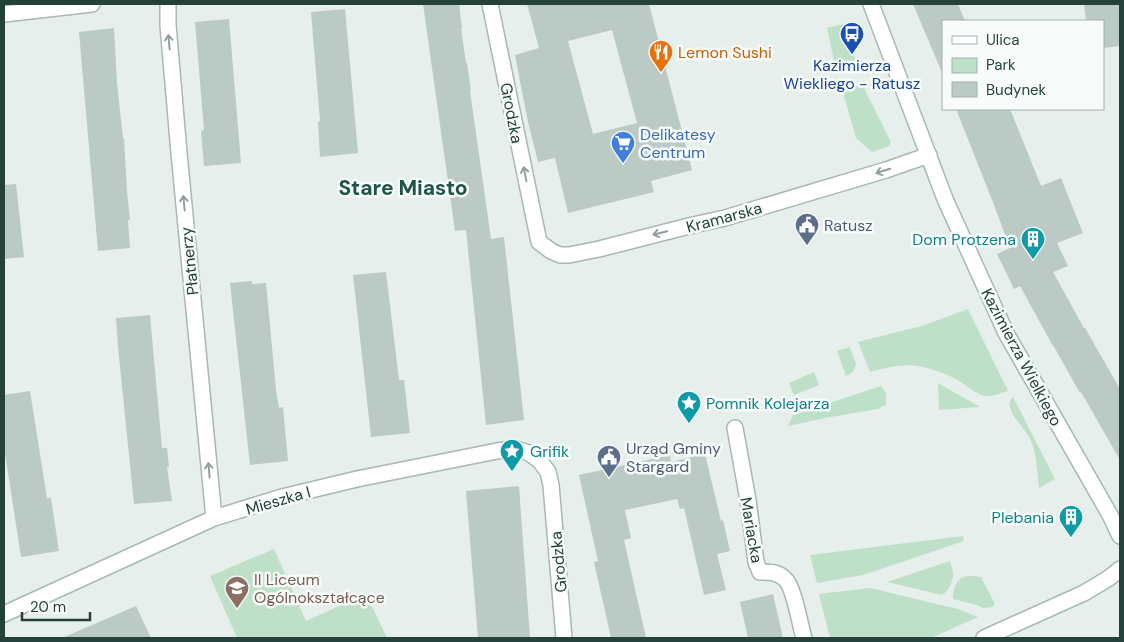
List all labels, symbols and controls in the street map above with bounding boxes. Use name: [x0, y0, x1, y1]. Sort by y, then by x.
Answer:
legend: [942, 20, 1104, 110]
bus stop icon: Kazimierza Wiekliego - Ratusz: [839, 21, 865, 55]
text: Ulica: [986, 30, 1020, 50]
one-way arrow: [165, 34, 174, 50]
restaurant icon: Lemon Sushi: [648, 39, 674, 73]
place label: Lemon Sushi: [678, 42, 772, 63]
place label: Kazimierza Wiekliego - Ratusz: [784, 55, 920, 94]
text: Park: [986, 55, 1016, 75]
text: Budynek: [986, 80, 1047, 100]
street label: Grodzka: [495, 81, 528, 145]
place label: Delikatesy Centrum: [640, 124, 716, 163]
supermarket icon: Delikatesy Centrum: [610, 130, 636, 164]
one-way arrow: [519, 166, 529, 182]
one-way arrow: [875, 166, 891, 176]
district label: Stare Miasto: [338, 174, 468, 202]
one-way arrow: [179, 196, 189, 212]
street label: Kramarska: [684, 197, 764, 238]
public building icon: Ratusz: [794, 212, 820, 246]
place label: Ratusz: [824, 215, 873, 236]
street label: Płatnerzy: [175, 226, 204, 296]
building icon: Dom Protzena: [1020, 226, 1046, 260]
one-way arrow: [653, 229, 669, 238]
place label: Dom Protzena: [912, 229, 1016, 250]
street label: Kazimierza Wielkiego: [976, 285, 1067, 430]
place icon: Pomnik Kolejarza: [676, 390, 702, 424]
place label: Pomnik Kolejarza: [706, 393, 829, 414]
place icon: Grifik: [499, 438, 525, 472]
place label: Urząd Gminy Stargard: [626, 438, 721, 477]
place label: Grifik: [530, 441, 569, 462]
public building icon: Urząd Gminy Stargard: [596, 444, 622, 478]
one-way arrow: [204, 462, 214, 478]
street label: Mieszka I: [243, 481, 313, 520]
street label: Mariacka: [735, 496, 768, 565]
building icon: Plebania: [1058, 504, 1084, 538]
place label: Plebania: [992, 507, 1054, 528]
street label: Grodzka: [545, 531, 572, 593]
place label: II Liceum Ogólnokształcące: [254, 569, 385, 608]
school or university icon: II Liceum Ogólnokształcące: [224, 575, 250, 609]
scale bar: [22, 590, 90, 622]
text: 20 m: [30, 597, 66, 617]

